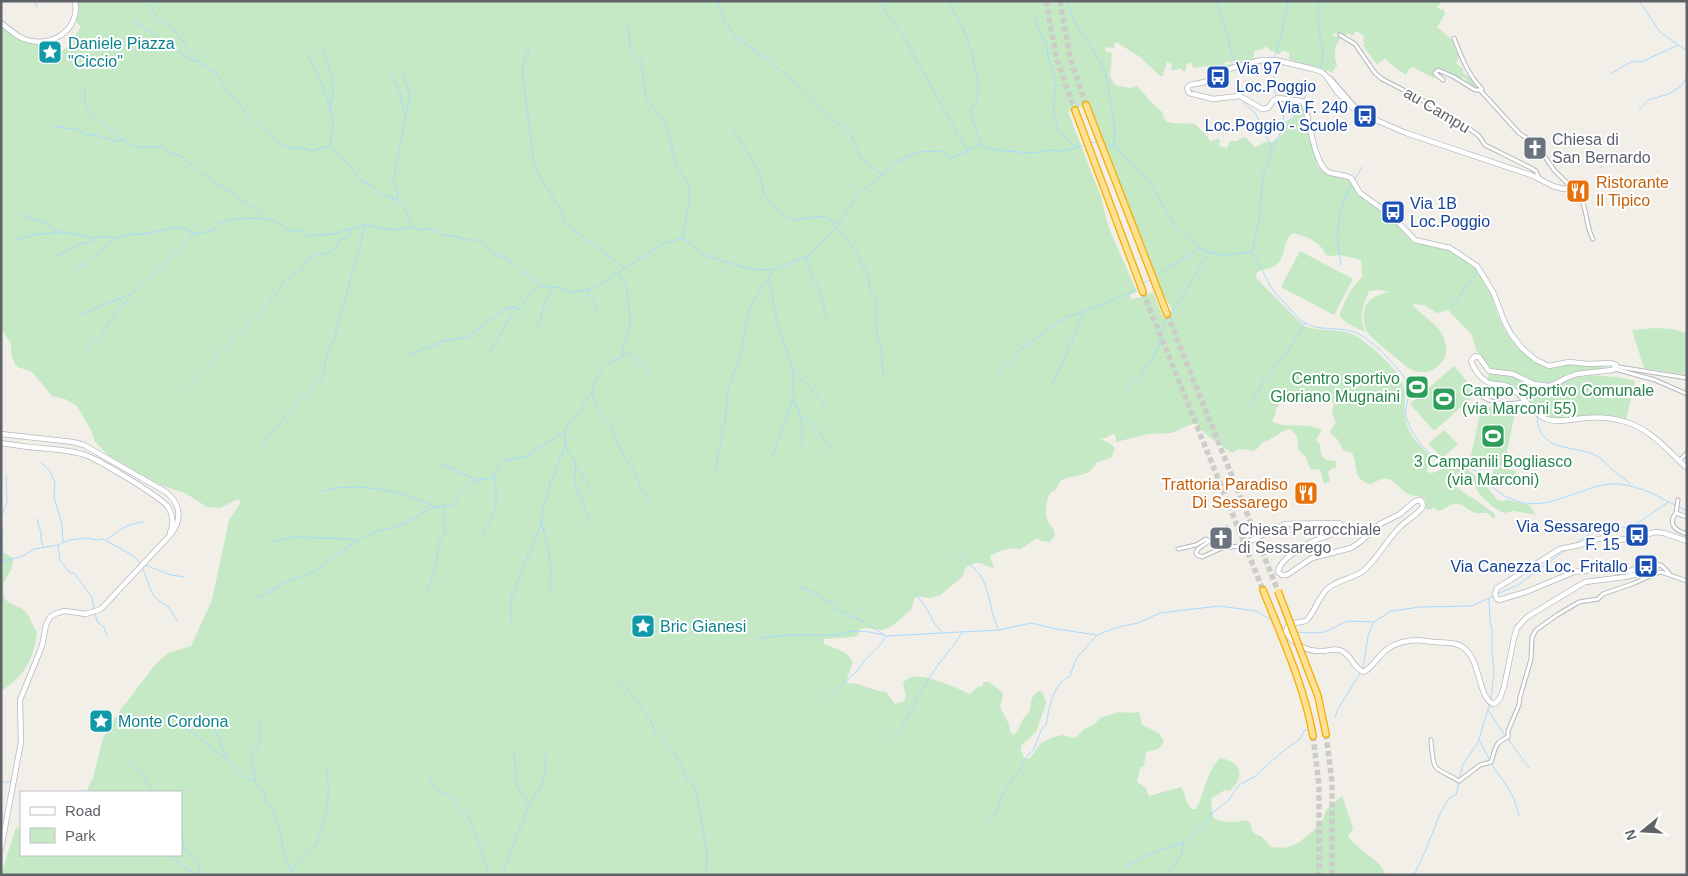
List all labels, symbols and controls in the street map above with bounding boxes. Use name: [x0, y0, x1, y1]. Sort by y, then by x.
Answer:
place label: Daniele Piazza "Ciccio": [68, 35, 175, 70]
place icon: Daniele Piazza "Ciccio": [37, 39, 63, 65]
place label: Via 97 Loc.Poggio: [1236, 60, 1316, 95]
bus stop icon: Via 97 Loc.Poggio: [1205, 64, 1231, 90]
street label: au Campu: [1401, 84, 1473, 136]
place label: Via F. 240 Loc.Poggio - Scuole: [1205, 99, 1348, 134]
bus stop icon: Via F. 240 Loc.Poggio - Scuole: [1352, 103, 1378, 129]
place label: Chiesa di San Bernardo: [1552, 131, 1651, 166]
church icon: Chiesa di San Bernardo: [1522, 135, 1548, 161]
place label: Ristorante Il Tipico: [1596, 174, 1669, 209]
restaurant icon: Ristorante Il Tipico: [1565, 178, 1591, 204]
place label: Via 1B Loc.Poggio: [1410, 195, 1490, 230]
bus stop icon: Via 1B Loc.Poggio: [1380, 199, 1406, 225]
place label: Centro sportivo Gloriano Mugnaini: [1270, 370, 1400, 405]
sports icon: Centro sportivo Gloriano Mugnaini: [1404, 374, 1430, 400]
place label: Campo Sportivo Comunale (via Marconi 55): [1462, 382, 1654, 417]
sports icon: Campo Sportivo Comunale (via Marconi 55): [1431, 386, 1457, 412]
sports icon: 3 Campanili Bogliasco (via Marconi): [1480, 423, 1506, 449]
place label: 3 Campanili Bogliasco (via Marconi): [1414, 453, 1572, 488]
place label: Trattoria Paradiso Di Sessarego: [1161, 476, 1288, 511]
restaurant icon: Trattoria Paradiso Di Sessarego: [1293, 480, 1319, 506]
place label: Via Sessarego F. 15: [1516, 518, 1620, 553]
place label: Chiesa Parrocchiale di Sessarego: [1238, 521, 1381, 556]
bus stop icon: Via Sessarego F. 15: [1624, 522, 1650, 548]
church icon: Chiesa Parrocchiale di Sessarego: [1208, 525, 1234, 551]
bus stop icon: Via Canezza Loc. Fritallo: [1633, 553, 1659, 579]
place label: Via Canezza Loc. Fritallo: [1450, 558, 1628, 575]
place icon: Bric Gianesi: [630, 613, 656, 639]
place label: Bric Gianesi: [660, 618, 746, 635]
place icon: Monte Cordona: [88, 708, 114, 734]
place label: Monte Cordona: [118, 713, 228, 730]
legend: [20, 791, 182, 856]
text: Road: [65, 802, 101, 819]
north arrow: [1618, 806, 1668, 856]
text: Park: [65, 827, 96, 844]
text: N: [1621, 828, 1640, 842]

